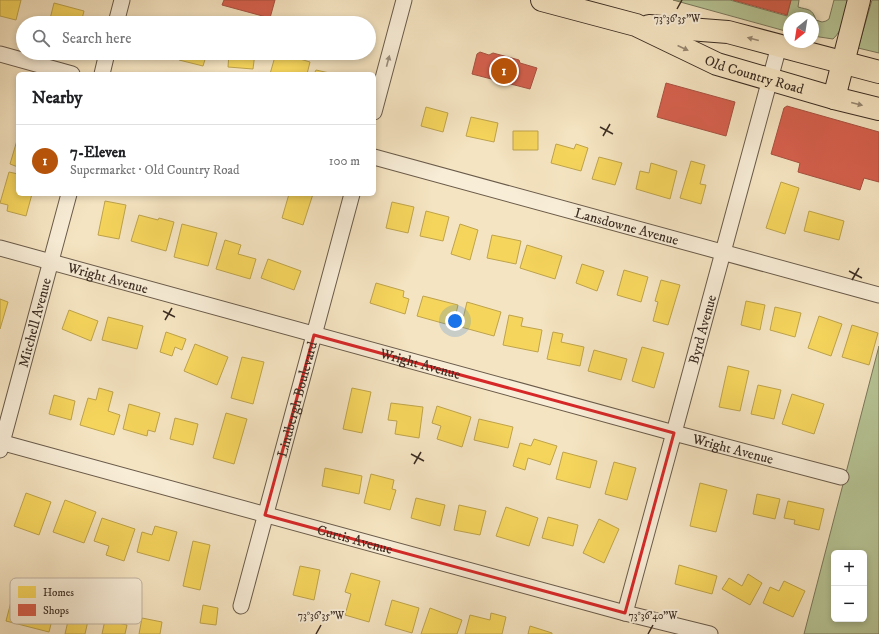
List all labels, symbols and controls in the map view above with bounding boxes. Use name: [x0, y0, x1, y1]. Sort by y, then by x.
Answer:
north arrow: [783, 12, 819, 48]
text: 73°36'35"W: [654, 13, 701, 25]
search box: [16, 16, 376, 60]
icon: search: [30, 27, 52, 49]
text: Search here: [62, 29, 131, 48]
one-way arrow: [747, 36, 759, 42]
one-way arrow: [678, 45, 689, 51]
street label: Old Country Road: [701, 51, 806, 99]
one-way arrow: [385, 55, 391, 67]
pin: 1: [491, 56, 517, 86]
text: Nearby: [32, 87, 82, 109]
one-way arrow: [850, 101, 863, 107]
text: 7-Eleven: [70, 143, 126, 162]
text: 1: [43, 153, 47, 169]
text: 100 m: [329, 153, 360, 169]
text: Supermarket · Old Country Road: [70, 162, 240, 178]
street label: Lansdowne Avenue: [572, 204, 681, 250]
street label: Wright Avenue: [64, 259, 150, 298]
street label: Mitchell Avenue: [15, 276, 56, 369]
street label: Byrd Avenue: [685, 293, 721, 366]
your location: [445, 311, 465, 331]
street label: Lindbergh Boulevard: [273, 340, 322, 460]
street label: Wright Avenue: [377, 344, 463, 384]
street label: Wright Avenue: [689, 430, 775, 469]
street label: Curtis Avenue: [315, 521, 395, 559]
map controls: [831, 550, 867, 622]
button: +: [831, 550, 867, 586]
legend: [10, 578, 142, 624]
text: Homes: [43, 586, 74, 600]
button: −: [831, 586, 867, 622]
text: Shops: [43, 604, 69, 618]
text: 73°36'35"W: [298, 610, 345, 622]
text: 73°36'40"W: [629, 610, 678, 622]

